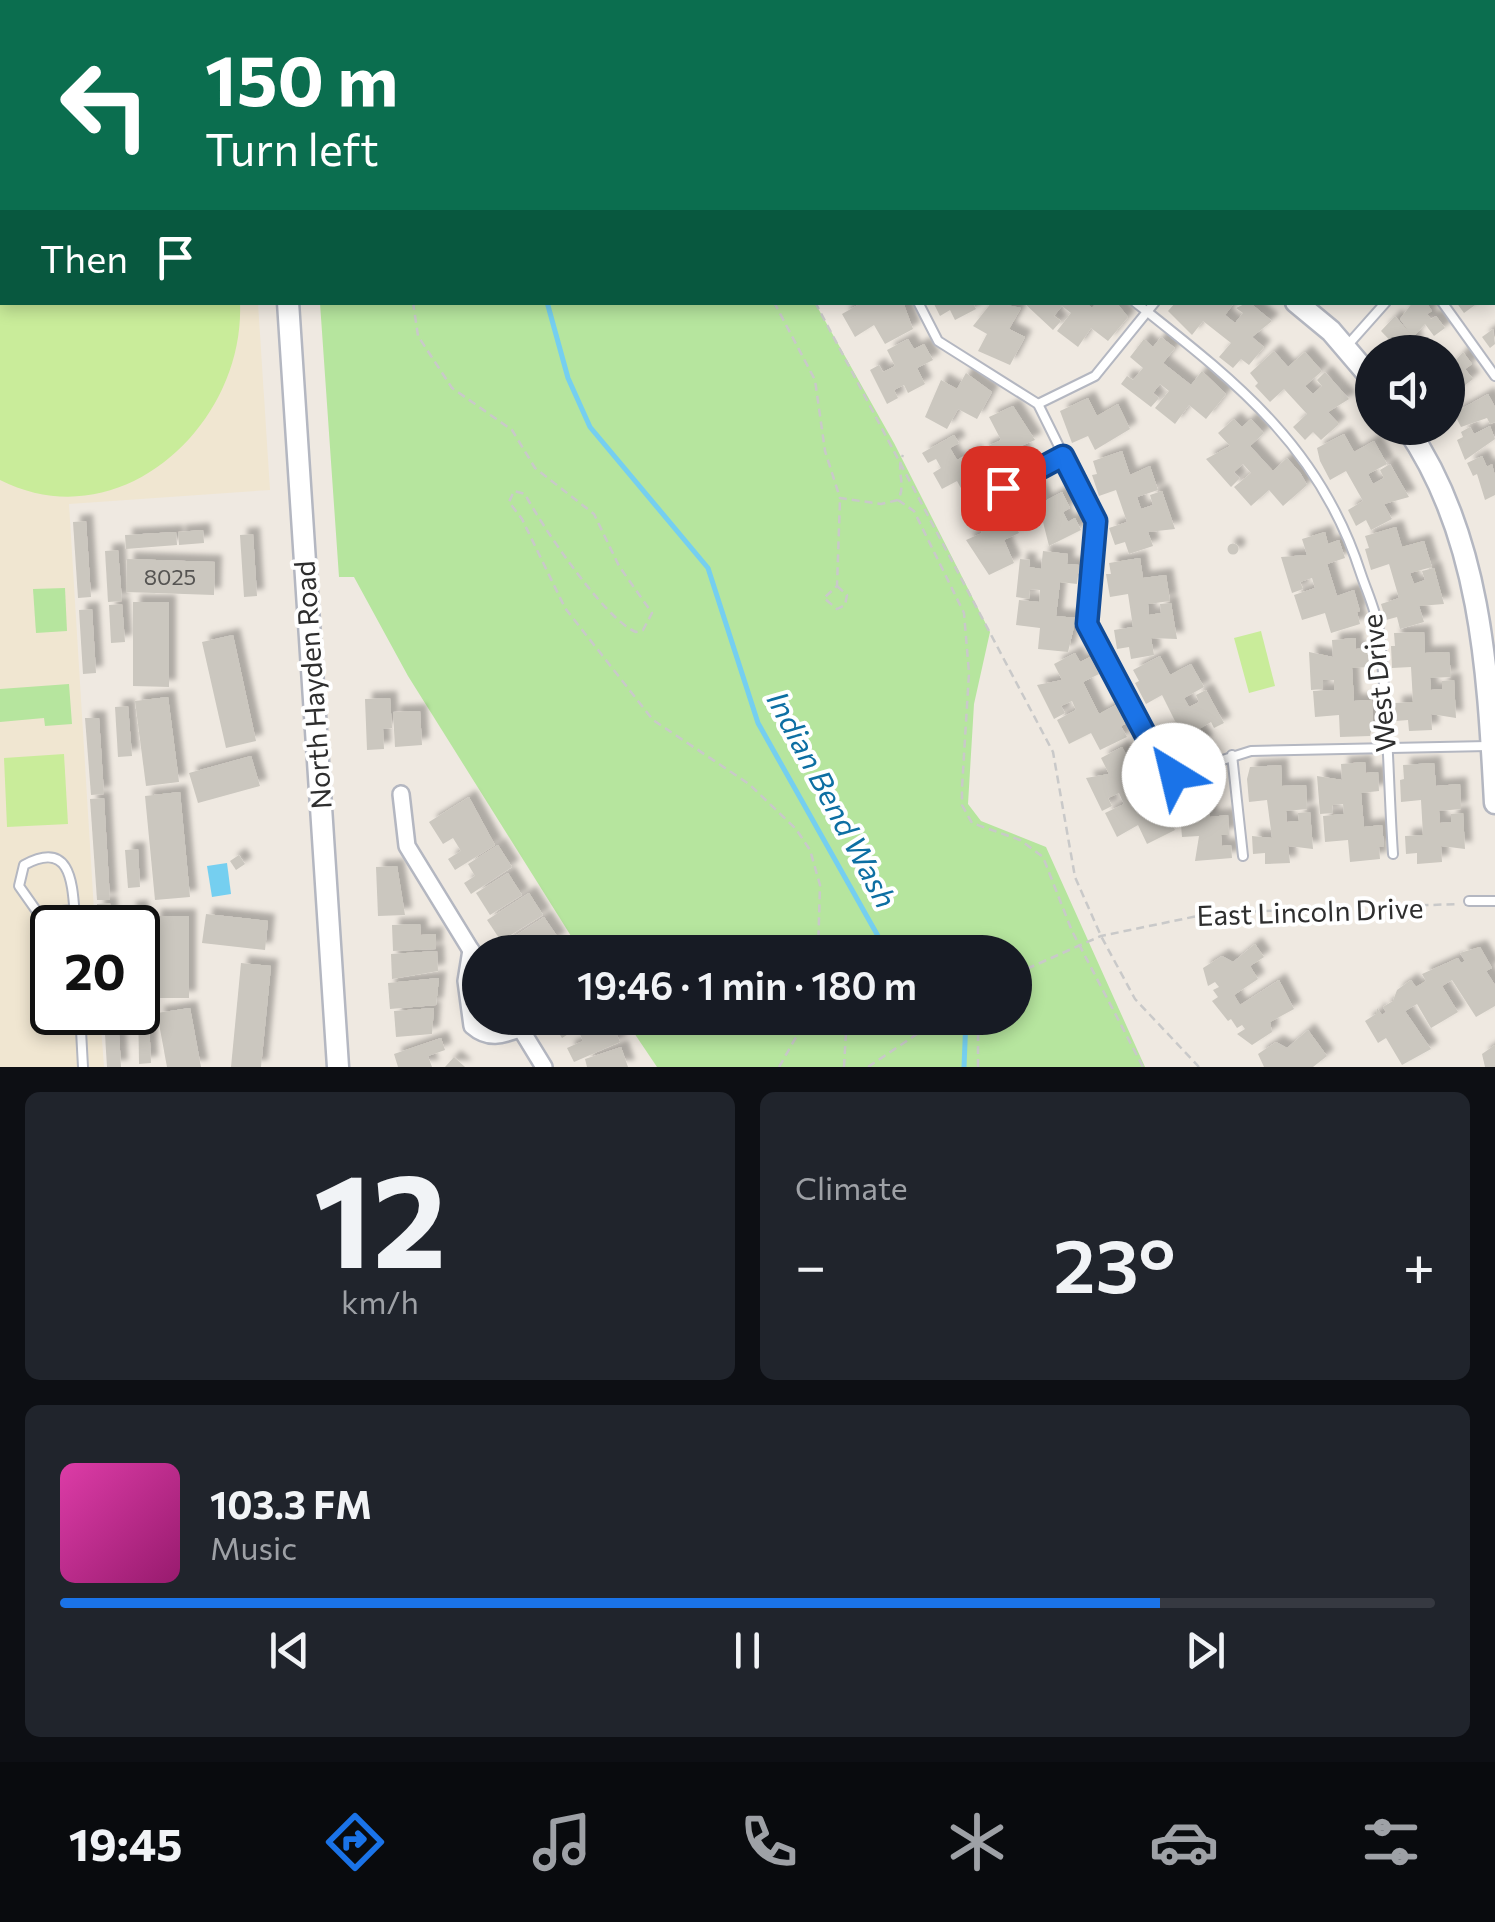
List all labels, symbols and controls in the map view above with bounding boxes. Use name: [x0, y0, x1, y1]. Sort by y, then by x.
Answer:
text: 150 m: [205, 35, 398, 120]
icon: left: [40, 40, 170, 170]
text: Turn left: [205, 120, 379, 175]
icon: arrive: [148, 230, 203, 285]
text: Then: [40, 234, 128, 281]
map controls: [1355, 335, 1465, 445]
button: sound: [1355, 335, 1465, 445]
pin: [961, 446, 1046, 531]
icon: arrive: [976, 461, 1031, 516]
street label: North Hayden Road: [286, 560, 338, 810]
house number: 8025: [144, 563, 196, 590]
street label: West Drive: [1354, 612, 1402, 754]
water label: Indian Bend Wash: [760, 684, 906, 914]
position arrow: [1122, 723, 1226, 827]
street label: East Lincoln Drive: [1196, 890, 1424, 932]
speed limit sign: 20: [30, 905, 160, 1035]
text: 19:46 · 1 min · 180 m: [577, 961, 917, 1008]
text: 12: [314, 1136, 446, 1295]
text: Climate: [795, 1167, 908, 1207]
text: 23°: [1053, 1217, 1176, 1308]
text: −: [795, 1230, 826, 1297]
text: +: [1403, 1230, 1435, 1297]
text: km/h: [341, 1281, 419, 1321]
text: 103.3 FM: [210, 1480, 372, 1527]
text: Music: [210, 1527, 297, 1567]
icon: previous: [262, 1623, 317, 1678]
icon: pause: [720, 1623, 775, 1678]
icon: next: [1178, 1623, 1233, 1678]
icon: directions: [320, 1807, 390, 1877]
icon: music: [527, 1807, 597, 1877]
icon: phone: [734, 1807, 804, 1877]
icon: climate: [942, 1807, 1012, 1877]
icon: car: [1149, 1807, 1219, 1877]
icon: filters: [1356, 1807, 1426, 1877]
text: 19:45: [69, 1815, 183, 1870]

